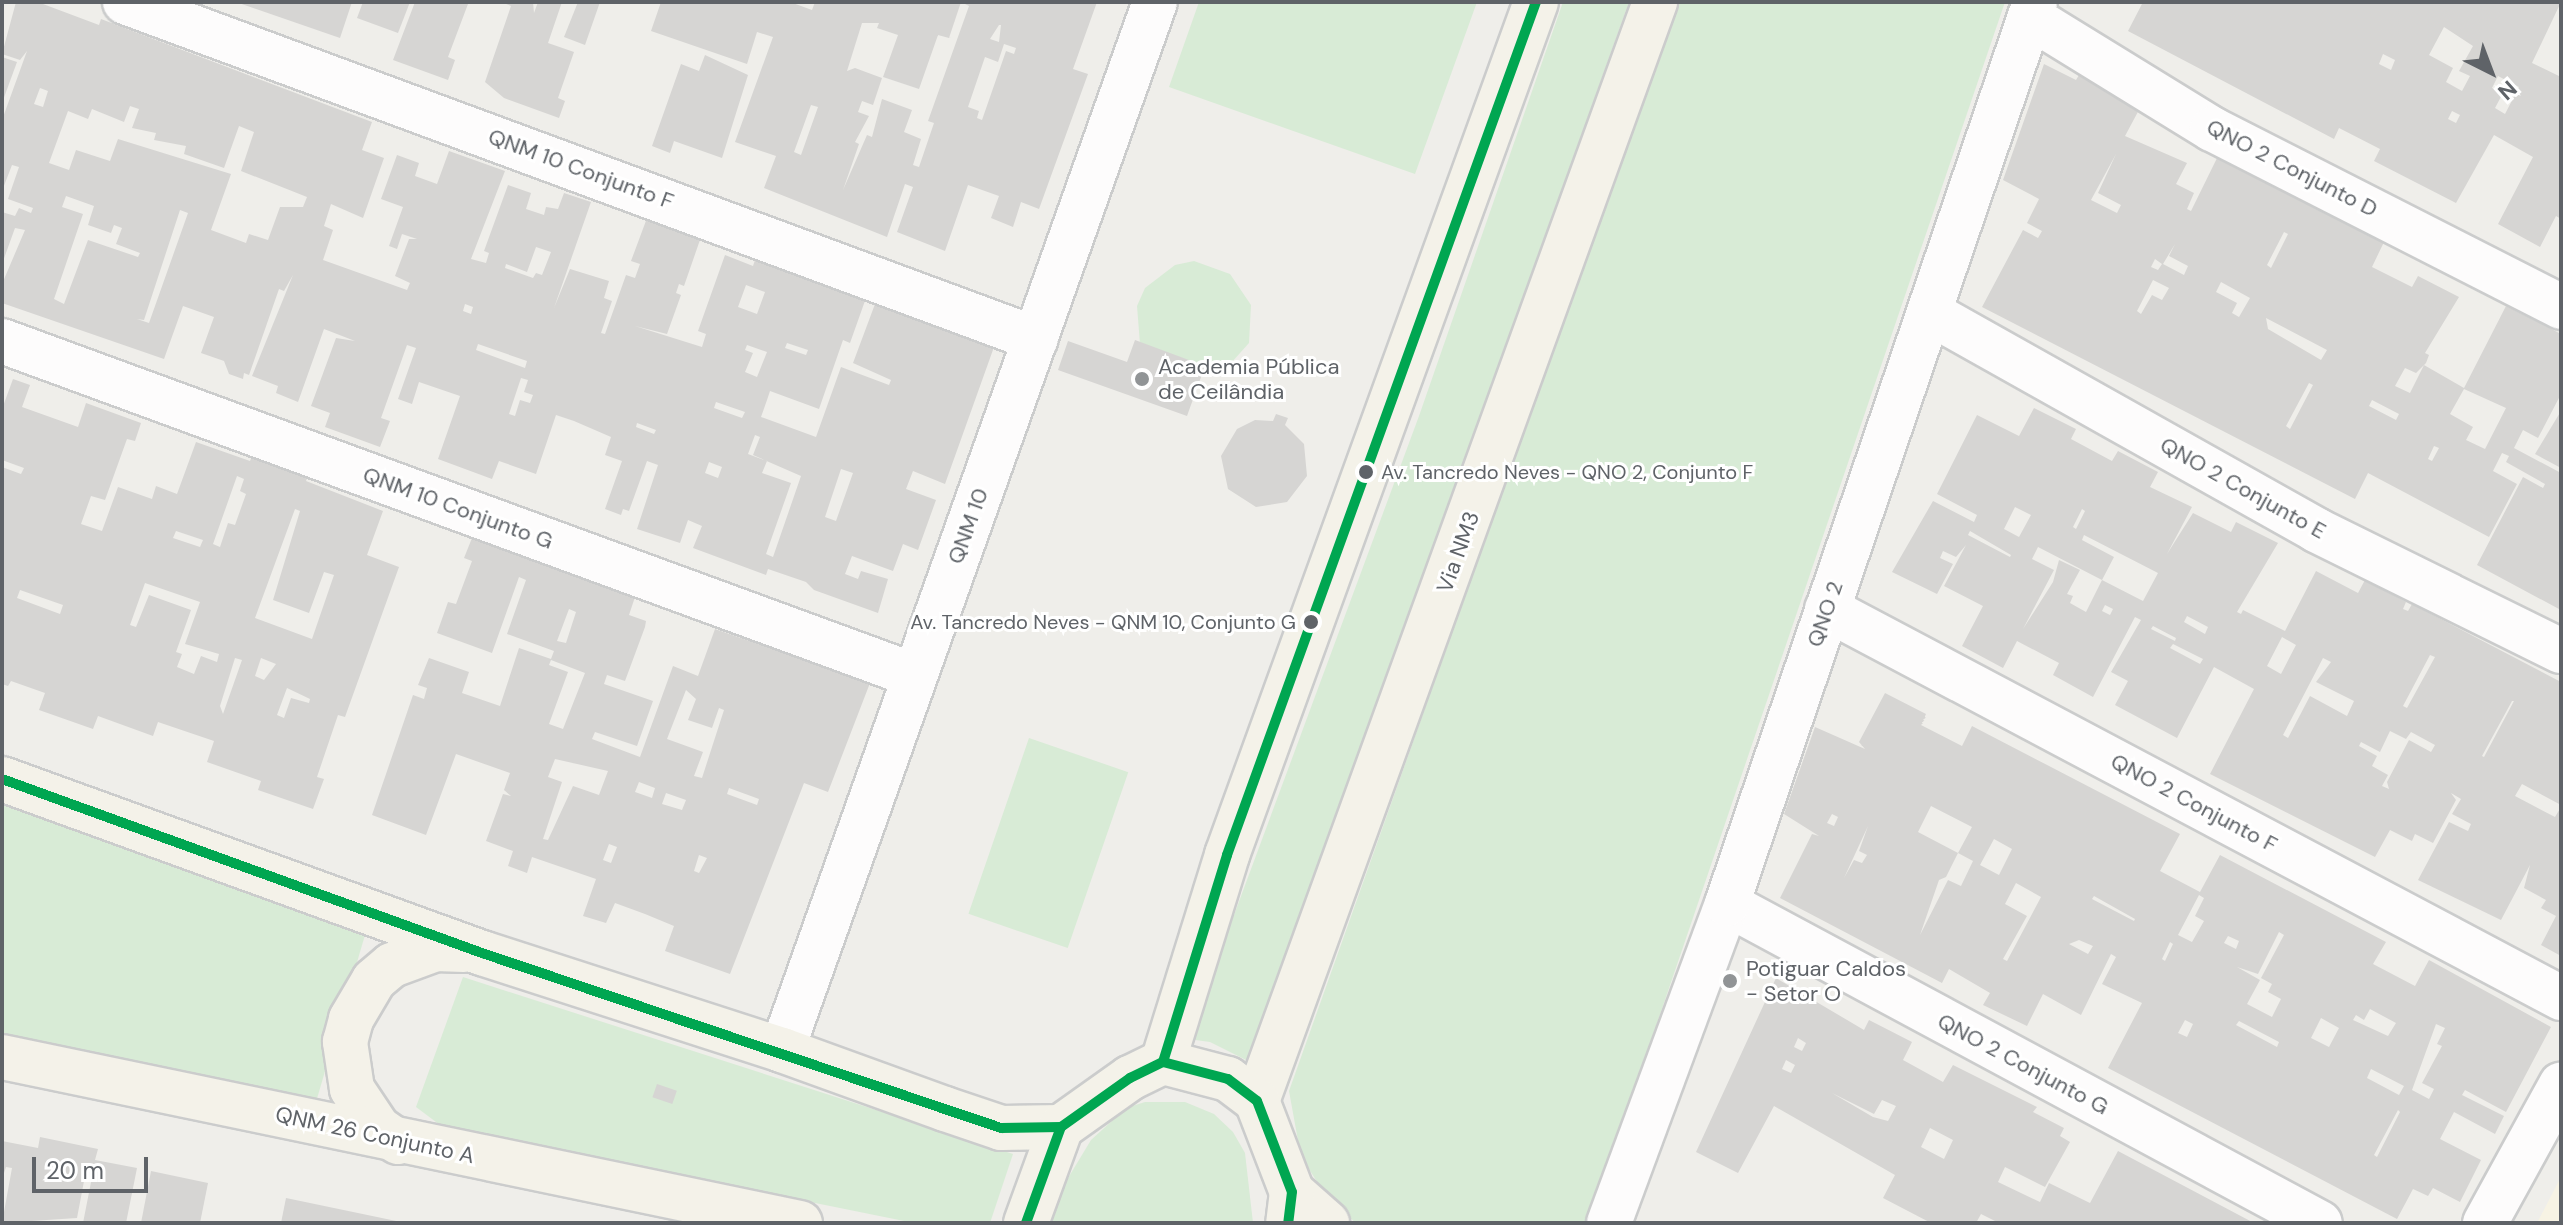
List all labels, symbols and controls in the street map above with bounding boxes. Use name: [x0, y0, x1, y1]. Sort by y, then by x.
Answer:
north arrow: [2451, 32, 2531, 112]
text: N: [2492, 74, 2523, 106]
street label: QNO 2 Conjunto D: [2202, 114, 2382, 222]
street label: QNM 10 Conjunto F: [485, 123, 677, 215]
place label: Academia Pública de Ceilândia: [1158, 353, 1339, 404]
marker: Academia Pública de Ceilândia: [1133, 370, 1151, 388]
street label: QNO 2 Conjunto E: [2156, 432, 2330, 544]
place label: Av. Tancredo Neves - QNO 2, Conjunto F: [1381, 460, 1753, 484]
street label: QNM 10 Conjunto G: [359, 461, 557, 555]
marker: Av. Tancredo Neves - QNO 2, Conjunto F: [1358, 464, 1374, 480]
street label: QNM 10: [942, 485, 994, 567]
street label: Via NM3: [1431, 508, 1485, 596]
street label: QNO 2: [1801, 578, 1849, 650]
place label: Av. Tancredo Neves - QNM 10, Conjunto G: [910, 610, 1296, 634]
marker: Av. Tancredo Neves - QNM 10, Conjunto G: [1303, 614, 1319, 630]
street label: QNO 2 Conjunto F: [2106, 748, 2282, 858]
place label: Potiguar Caldos - Setor O: [1746, 955, 1906, 1006]
marker: Potiguar Caldos - Setor O: [1721, 972, 1739, 990]
street label: QNO 2 Conjunto G: [1933, 1008, 2113, 1120]
street label: QNM 26 Conjunto A: [273, 1101, 477, 1169]
scale bar: [36, 1141, 152, 1191]
text: 20 m: [46, 1155, 104, 1186]

